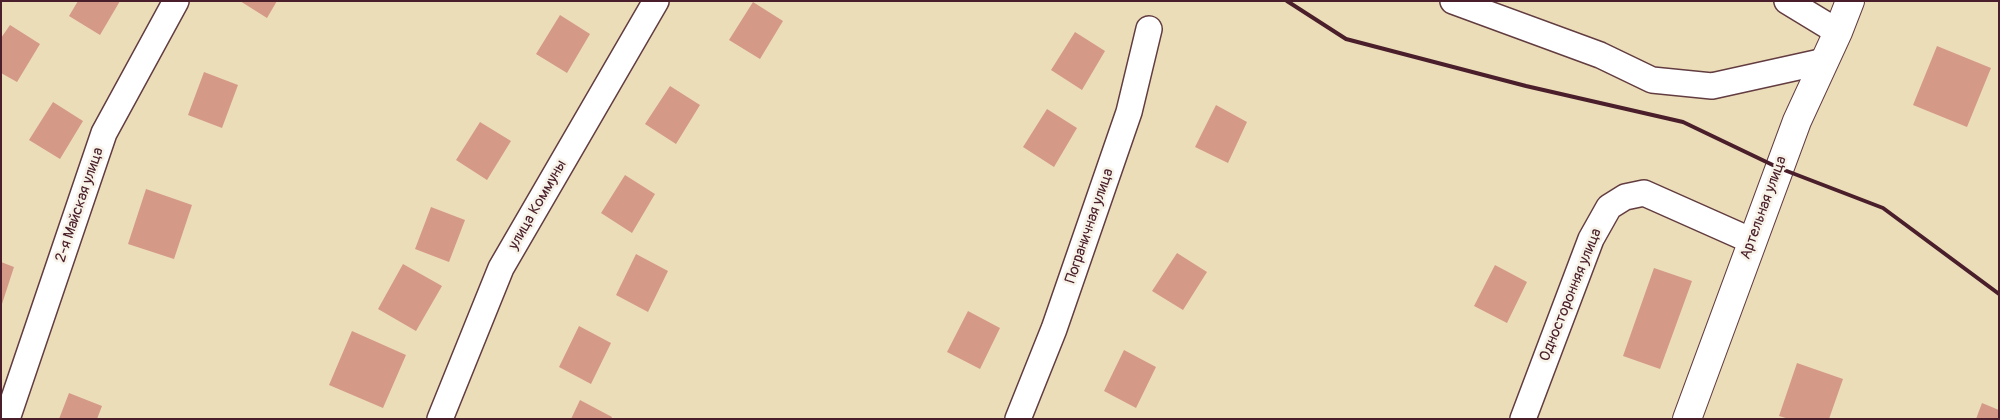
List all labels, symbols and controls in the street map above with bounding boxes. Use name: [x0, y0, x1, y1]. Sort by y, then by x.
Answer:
street label: 2-я Майская улица: [52, 145, 108, 265]
street label: Артельная улица: [1737, 154, 1791, 262]
street label: улица Коммуны: [505, 157, 571, 253]
street label: Пограничная улица: [1062, 166, 1118, 286]
street label: Односторонняя улица: [1536, 226, 1606, 364]

